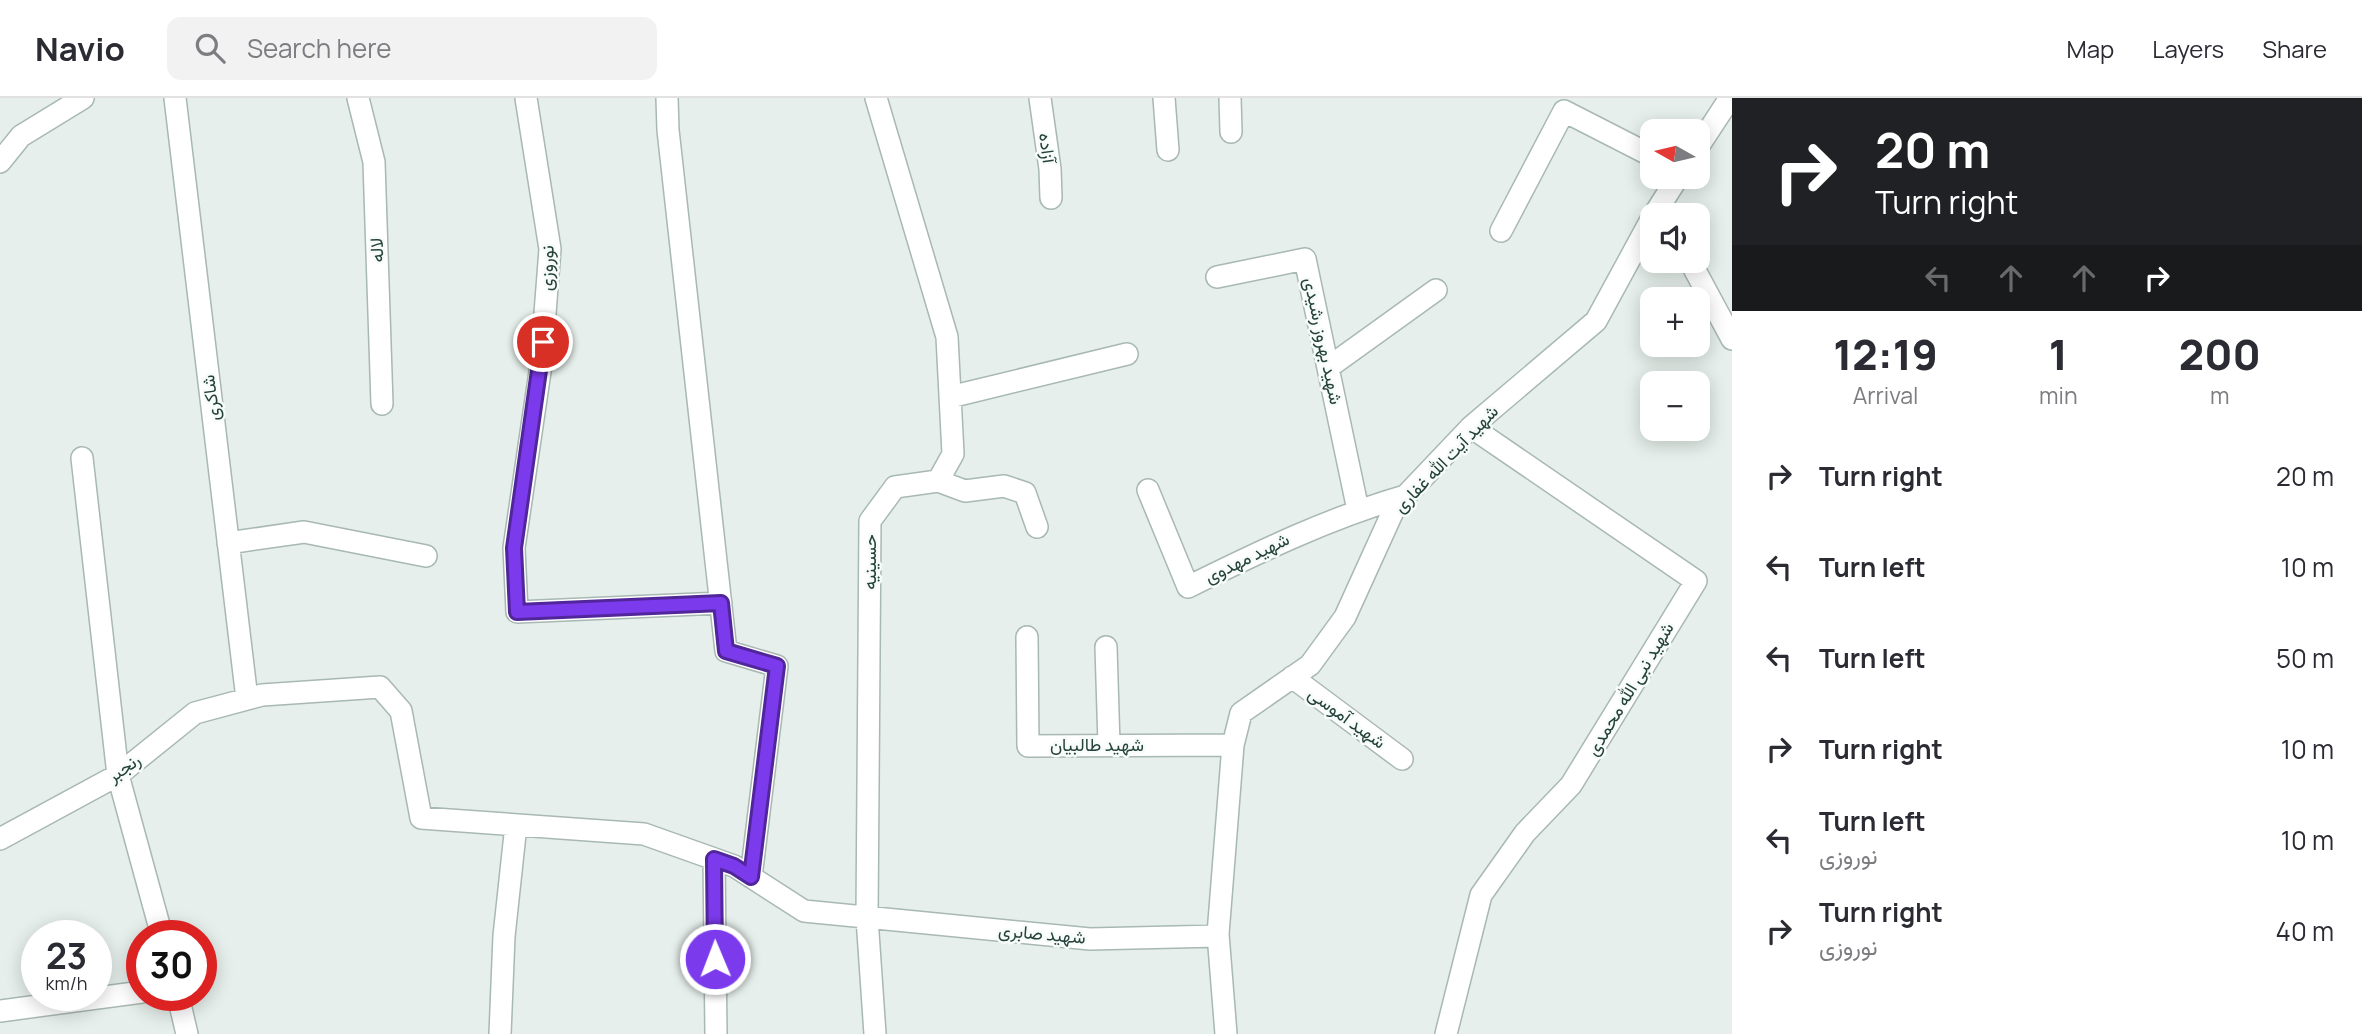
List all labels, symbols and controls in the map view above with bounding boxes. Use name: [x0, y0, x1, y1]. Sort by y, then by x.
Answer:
search box: [167, 17, 657, 80]
text: Navio: [35, 26, 125, 71]
icon: search: [191, 29, 229, 67]
text: Search here: [247, 30, 391, 66]
text: Map: [2067, 32, 2114, 65]
text: Layers: [2152, 32, 2224, 65]
text: Share: [2262, 32, 2327, 65]
text: 20 m: [1875, 116, 1990, 183]
north arrow: [1640, 119, 1710, 189]
map controls: [1640, 119, 1710, 441]
icon: right: [1760, 126, 1851, 217]
street label: آزاده: [1034, 131, 1062, 166]
text: Turn right: [1875, 180, 2018, 224]
button: sound: [1640, 203, 1710, 273]
street label: لاله: [364, 237, 388, 263]
street label: نوروزی: [533, 245, 559, 291]
icon: left: [1919, 259, 1957, 297]
icon: ahead: [1992, 259, 2030, 297]
icon: ahead: [2065, 259, 2103, 297]
icon: right: [2138, 259, 2176, 297]
street label: شهید بهروز رشیدی: [1299, 275, 1349, 407]
button: +: [1640, 287, 1710, 357]
pin: [513, 312, 573, 372]
icon: arrive: [524, 323, 562, 361]
text: 12:19: [1833, 325, 1938, 383]
text: 1: [2049, 325, 2068, 383]
text: 200: [2179, 325, 2261, 383]
button: −: [1640, 371, 1710, 441]
street label: شاکری: [195, 374, 225, 423]
text: Arrival: [1853, 379, 1918, 411]
text: min: [2039, 379, 2078, 411]
text: m: [2210, 379, 2230, 411]
street label: شهید آیت الله غفاری: [1388, 399, 1503, 517]
icon: right: [1760, 457, 1798, 495]
text: Turn right: [1819, 458, 1943, 494]
text: 20 m: [2276, 458, 2334, 494]
street label: شهید مهدوی: [1200, 526, 1293, 588]
street label: حسینیه: [857, 534, 881, 590]
icon: left: [1760, 548, 1798, 586]
text: Turn left: [1819, 549, 1926, 585]
text: 10 m: [2281, 549, 2334, 585]
street label: شهید نبی الله محمدی: [1580, 617, 1679, 760]
icon: left: [1760, 639, 1798, 677]
text: Turn left: [1819, 640, 1926, 676]
text: 50 m: [2276, 640, 2334, 676]
street label: شهید آموسی: [1304, 681, 1391, 754]
icon: right: [1760, 730, 1798, 768]
text: Turn right: [1819, 731, 1943, 767]
text: 10 m: [2281, 731, 2334, 767]
street label: شهید طالبیان: [1050, 732, 1144, 756]
street label: رنجبر: [101, 747, 145, 788]
text: Turn left: [1819, 803, 1926, 839]
icon: left: [1760, 821, 1798, 859]
text: 10 m: [2281, 822, 2334, 858]
text: نوروزی: [1819, 839, 1878, 871]
text: Turn right: [1819, 894, 1943, 930]
icon: right: [1760, 912, 1798, 950]
text: 40 m: [2276, 913, 2334, 949]
street label: شهید صابری: [997, 917, 1087, 949]
speed limit sign: 30: [126, 920, 217, 1011]
position arrow: [678, 922, 752, 996]
text: نوروزی: [1819, 930, 1878, 962]
text: 23: [46, 932, 87, 980]
text: km/h: [46, 971, 87, 995]

